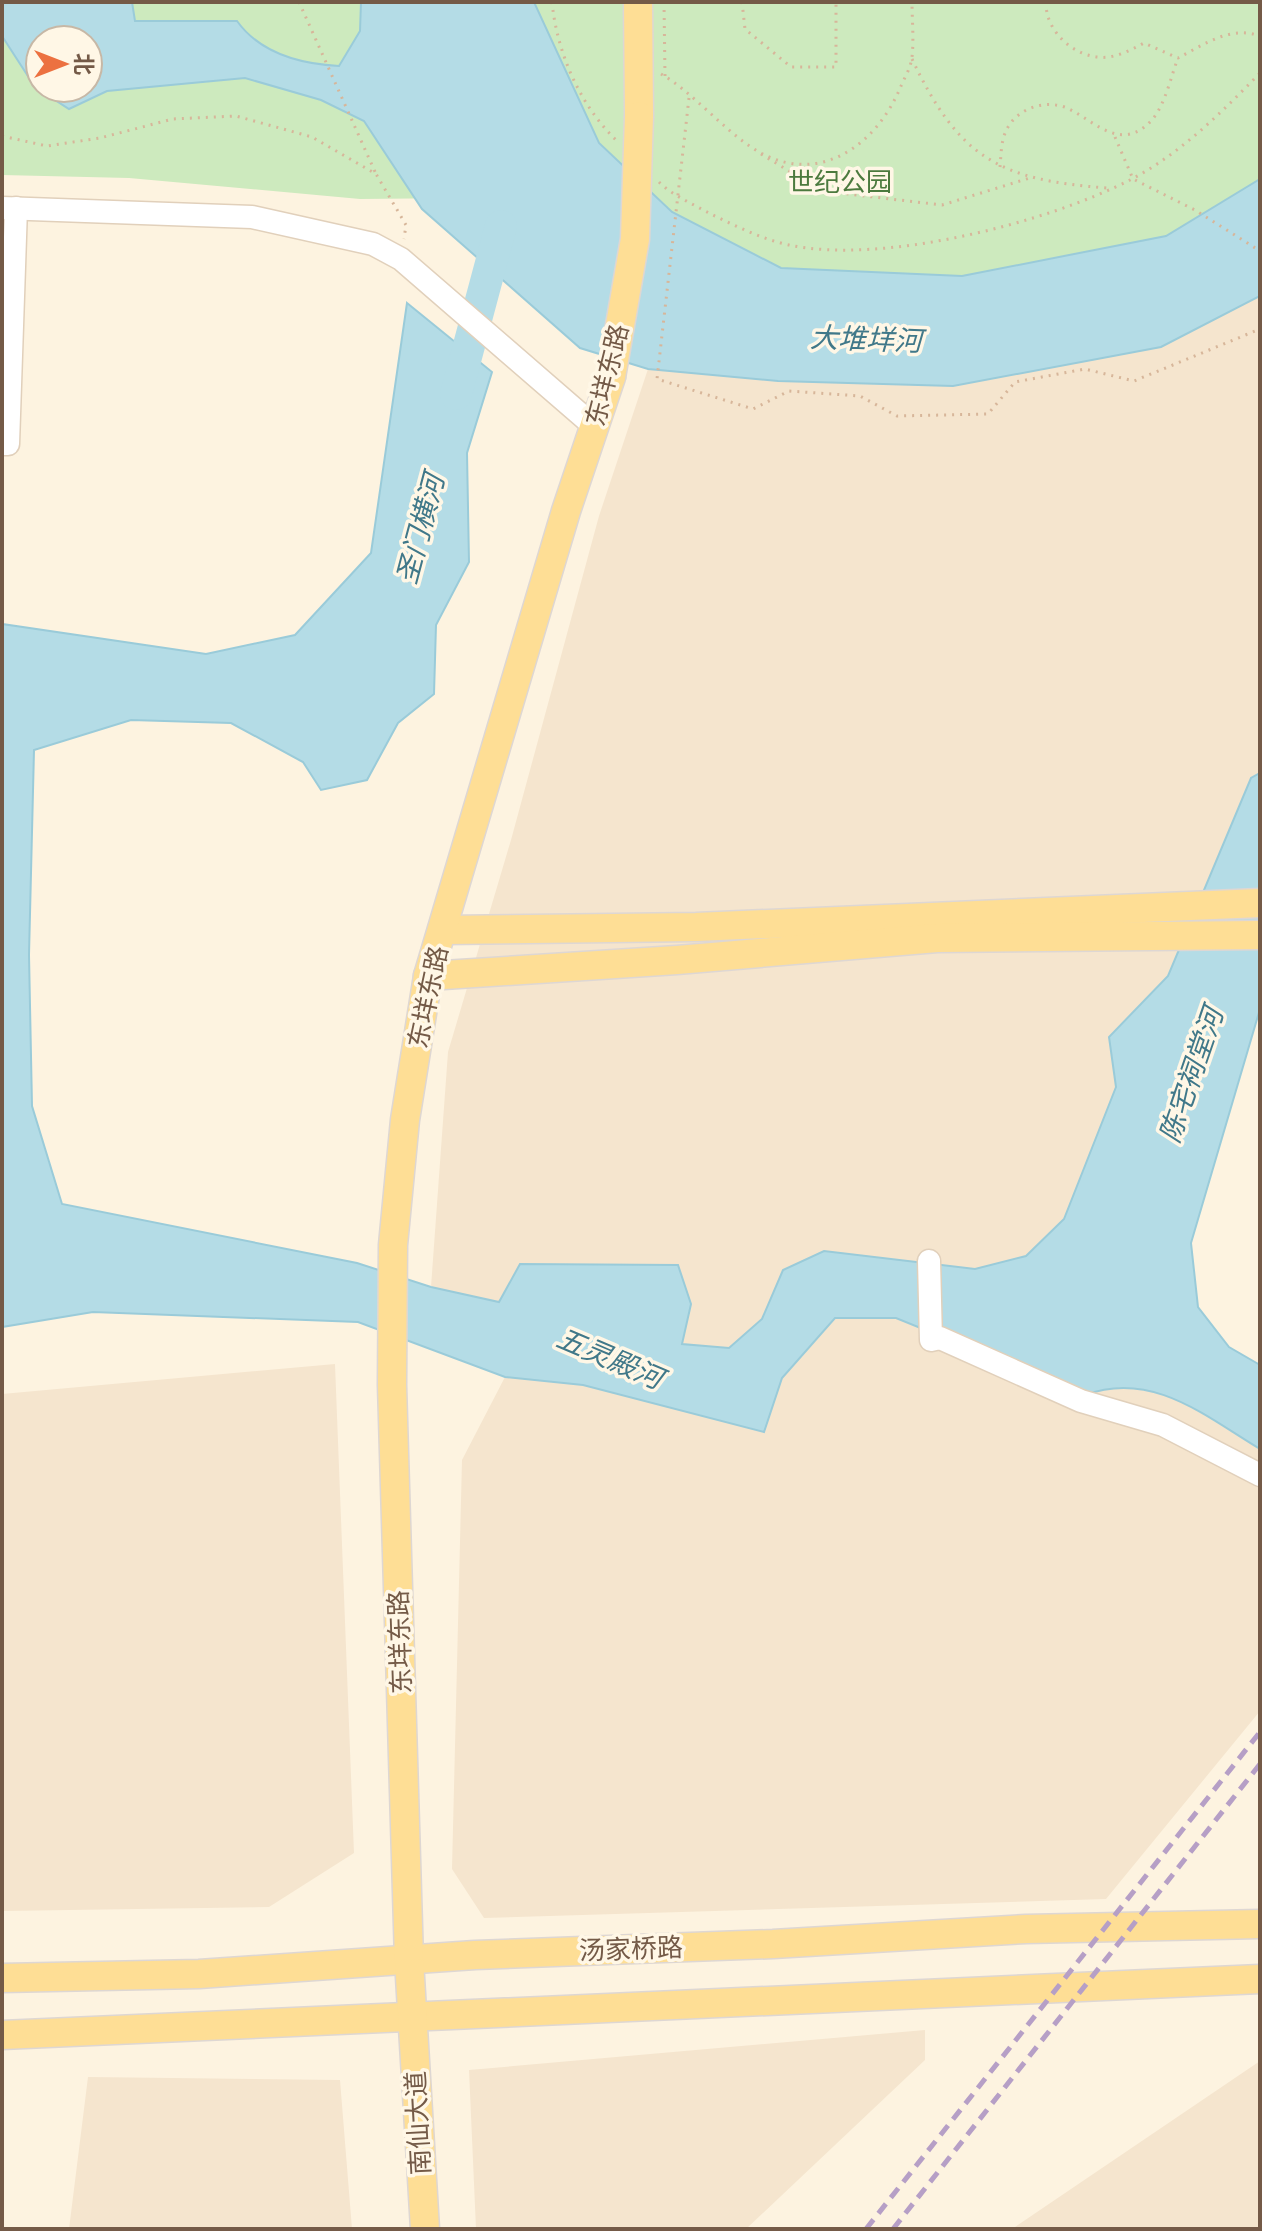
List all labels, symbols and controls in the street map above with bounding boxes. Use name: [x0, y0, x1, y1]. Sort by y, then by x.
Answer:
north arrow: [24, 24, 104, 104]
text: 北: [69, 53, 99, 75]
park label: 世纪公园: [788, 164, 892, 199]
water label: 大堆垟河: [809, 318, 928, 360]
street label: 东垟东路: [577, 320, 636, 430]
water label: 圣门横河: [387, 465, 454, 588]
street label: 东垟东路: [400, 942, 455, 1051]
water label: 陈宅祠堂河: [1150, 998, 1233, 1147]
water label: 五灵殿河: [551, 1319, 674, 1399]
street label: 东垟东路: [380, 1589, 419, 1695]
street label: 汤家桥路: [578, 1929, 684, 1968]
street label: 南仙大道: [397, 2070, 438, 2176]

